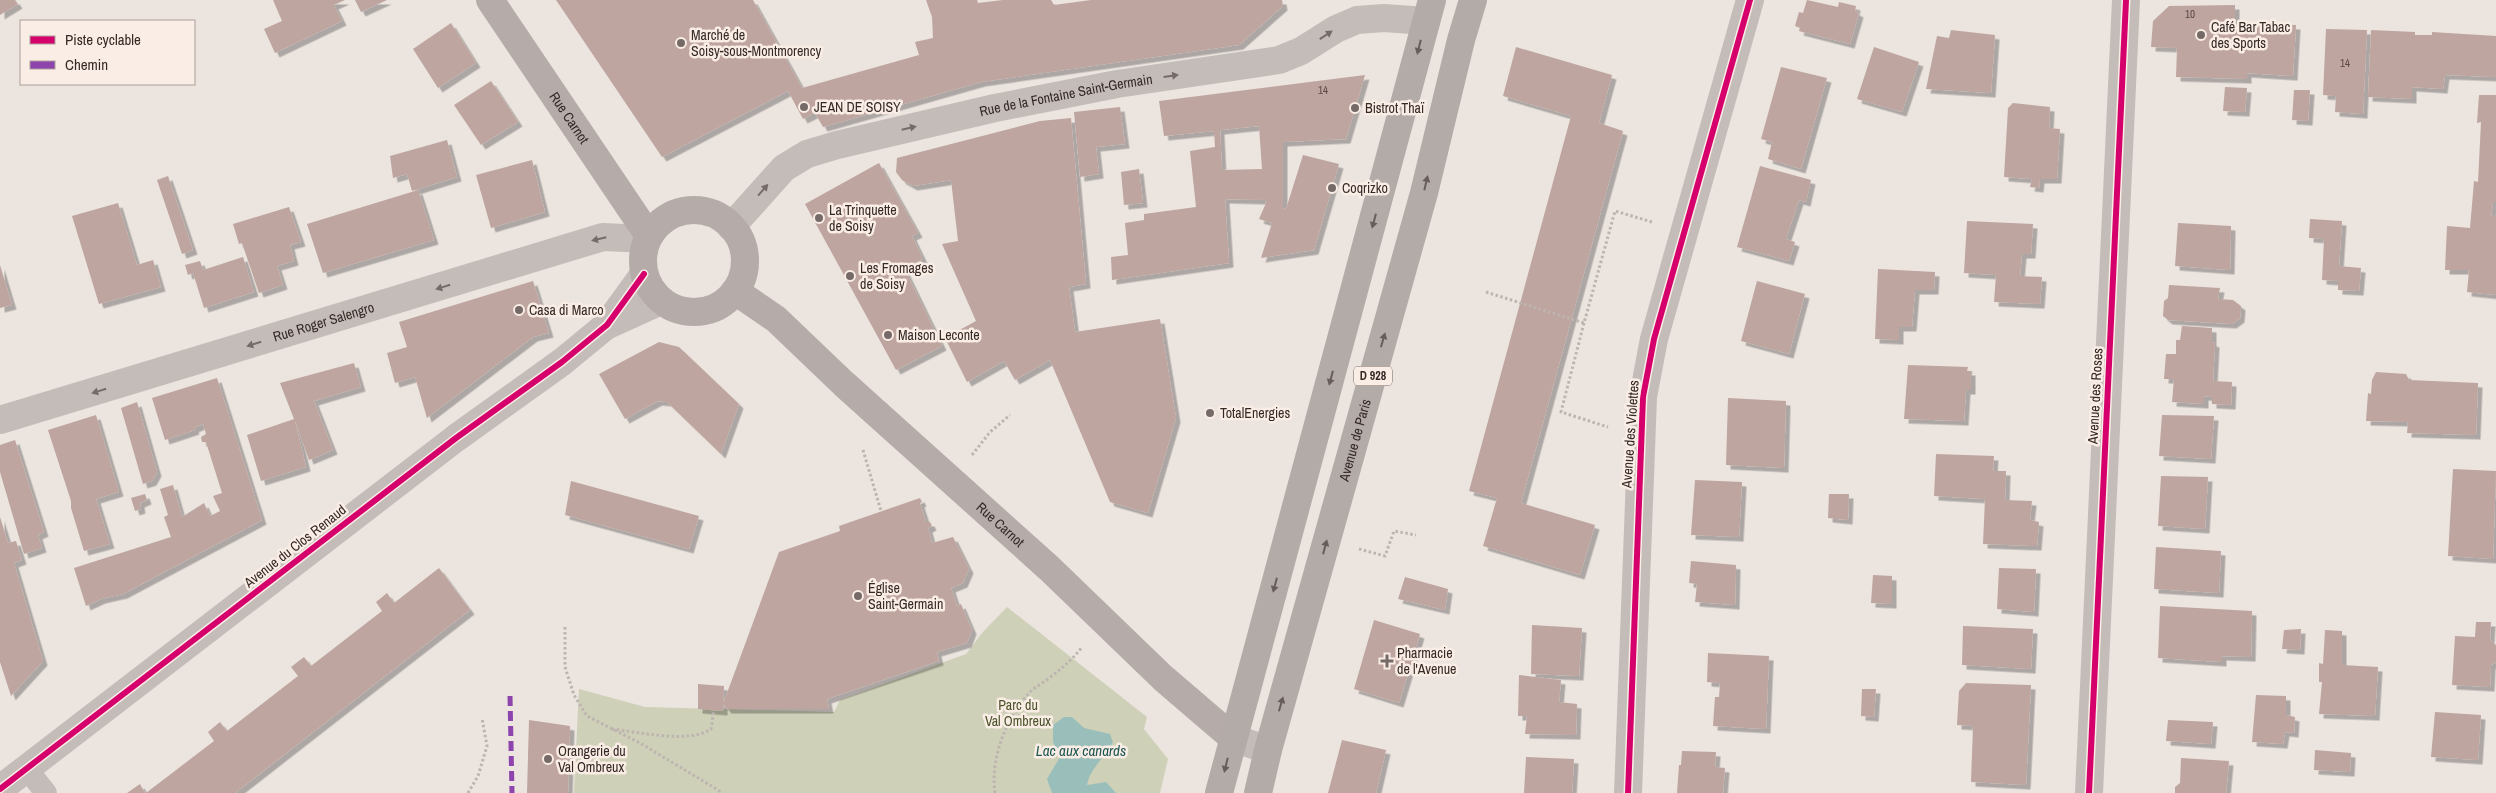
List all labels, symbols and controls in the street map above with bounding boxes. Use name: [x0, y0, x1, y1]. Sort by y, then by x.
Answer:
house number: 10: [2185, 7, 2195, 21]
place label: Café Bar Tabac des Sports: [2211, 18, 2290, 52]
legend: [20, 20, 195, 85]
place label: Marché de Soisy-sous-Montmorency: [691, 26, 821, 60]
text: Piste cyclable: [65, 29, 141, 50]
marker: Café Bar Tabac des Sports: [2195, 29, 2207, 41]
one-way arrow: [1319, 30, 1332, 40]
marker: Marché de Soisy-sous-Montmorency: [675, 37, 687, 49]
one-way arrow: [1415, 39, 1423, 54]
text: Chemin: [65, 54, 108, 75]
house number: 14: [2340, 56, 2350, 70]
street label: Rue de la Fontaine Saint-Germain: [978, 70, 1154, 120]
one-way arrow: [1163, 72, 1179, 80]
house number: 14: [1318, 83, 1328, 97]
street label: Rue Carnot: [545, 88, 593, 147]
place label: JEAN DE SOISY: [814, 98, 901, 116]
place label: Bistrot Thaï: [1365, 99, 1425, 117]
marker: JEAN DE SOISY: [798, 101, 810, 113]
marker: Bistrot Thaï: [1349, 102, 1361, 114]
one-way arrow: [901, 124, 916, 132]
one-way arrow: [1422, 176, 1430, 191]
place label: Coqrizko: [1342, 179, 1388, 197]
marker: Coqrizko: [1326, 182, 1338, 194]
one-way arrow: [757, 185, 769, 197]
place label: La Trinquette de Soisy: [829, 201, 897, 235]
marker: La Trinquette de Soisy: [813, 212, 825, 224]
one-way arrow: [1370, 214, 1378, 229]
one-way arrow: [590, 236, 606, 244]
place label: Les Fromages de Soisy: [860, 259, 934, 293]
marker: Les Fromages de Soisy: [844, 270, 856, 282]
one-way arrow: [436, 283, 451, 291]
street label: Rue Roger Salengro: [271, 298, 376, 346]
place label: Casa di Marco: [529, 301, 604, 319]
marker: Casa di Marco: [513, 304, 525, 316]
place label: Maison Leconte: [898, 326, 980, 344]
marker: Maison Leconte: [882, 329, 894, 341]
one-way arrow: [1379, 333, 1387, 348]
one-way arrow: [247, 340, 262, 348]
street label: Avenue des Roses: [2083, 347, 2107, 445]
road number: D 928: [1354, 366, 1392, 386]
one-way arrow: [1327, 371, 1335, 386]
street label: Avenue des Violettes: [1617, 379, 1643, 490]
one-way arrow: [91, 387, 106, 395]
street label: Avenue de Paris: [1334, 397, 1375, 484]
place label: TotalEnergies: [1220, 404, 1290, 422]
marker: TotalEnergies: [1204, 407, 1216, 419]
street label: Rue Carnot: [973, 498, 1028, 551]
street label: Avenue du Clos Renaud: [240, 501, 349, 592]
one-way arrow: [1321, 540, 1329, 555]
one-way arrow: [1271, 578, 1279, 593]
place label: Église Saint-Germain: [868, 579, 943, 613]
marker: Église Saint-Germain: [852, 590, 864, 602]
place label: Pharmacie de l'Avenue: [1397, 644, 1456, 678]
marker: Pharmacie de l'Avenue: [1381, 655, 1393, 667]
park label: Parc du Val Ombreux: [985, 696, 1051, 730]
one-way arrow: [1277, 696, 1285, 711]
water label: Lac aux canards: [1036, 740, 1126, 761]
place label: Orangerie du Val Ombreux: [558, 742, 626, 776]
marker: Orangerie du Val Ombreux: [542, 753, 554, 765]
one-way arrow: [1222, 758, 1230, 773]

